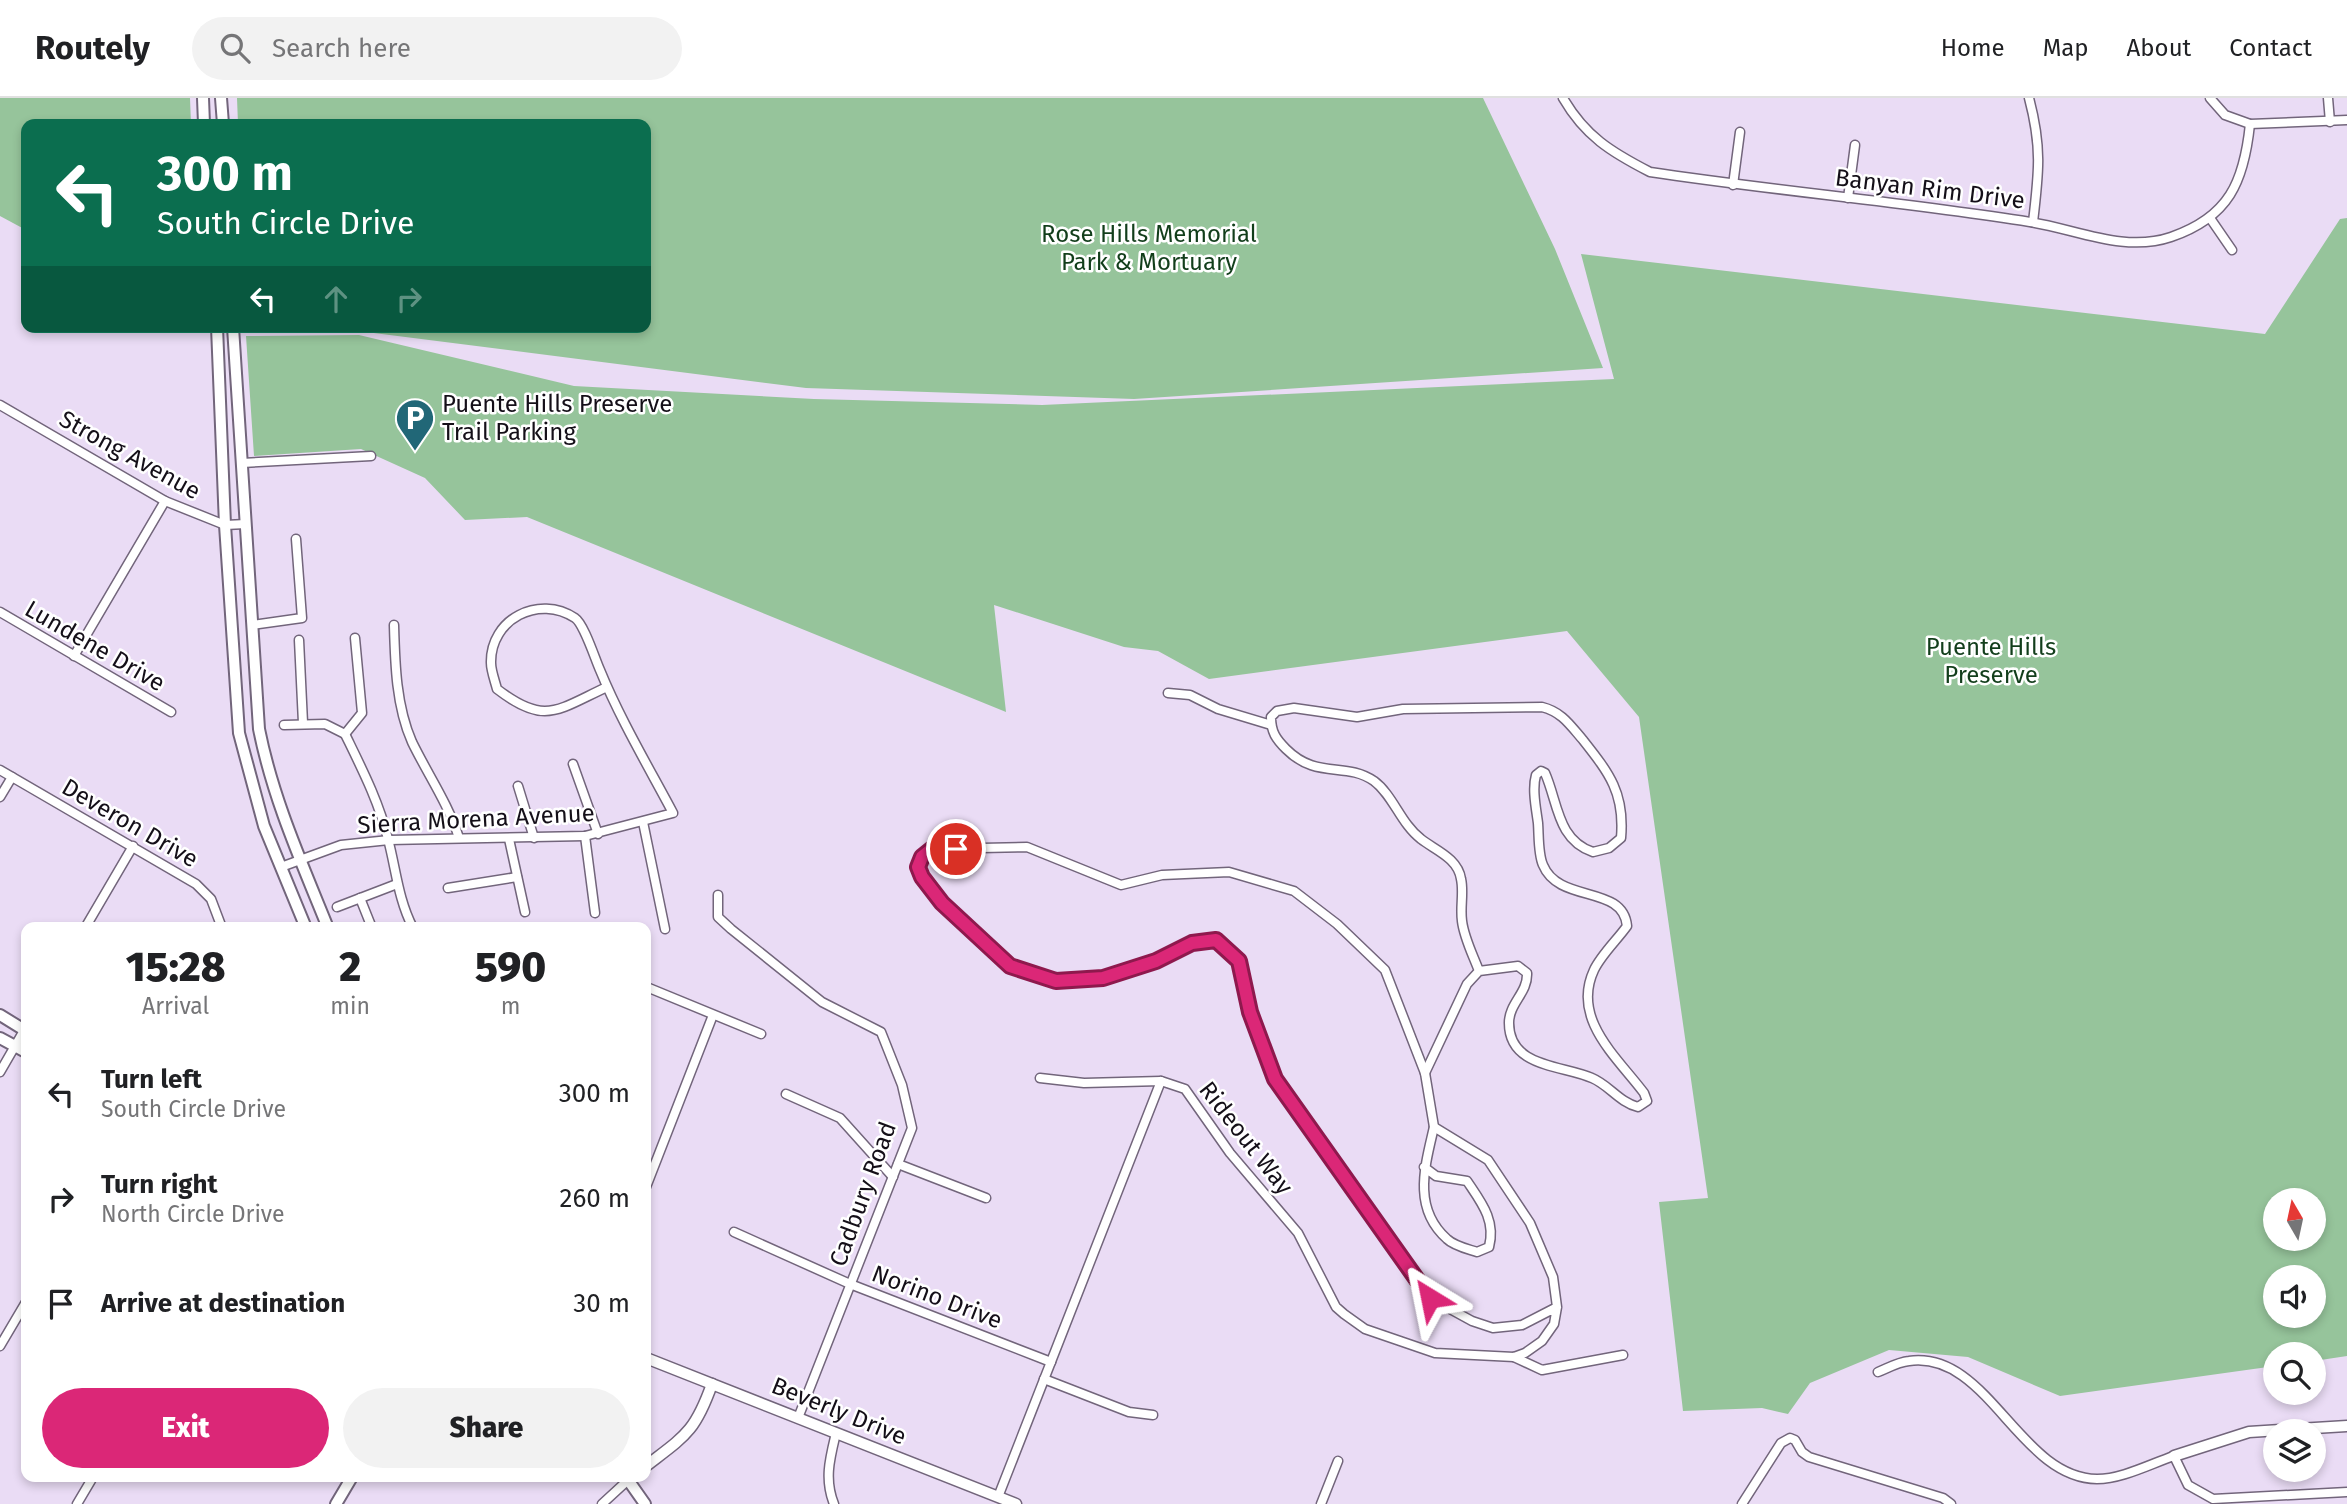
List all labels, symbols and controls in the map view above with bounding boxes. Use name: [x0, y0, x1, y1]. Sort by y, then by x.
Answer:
search box: [192, 17, 682, 80]
text: Routely: [35, 28, 150, 68]
icon: search: [216, 29, 254, 67]
text: Search here: [272, 33, 411, 64]
text: Home: [1941, 34, 2005, 62]
text: Map: [2043, 34, 2089, 62]
text: About: [2127, 34, 2191, 62]
text: Contact: [2229, 34, 2312, 62]
text: 300 m: [157, 144, 293, 203]
icon: left: [42, 147, 133, 238]
street label: Banyan Rim Drive: [1834, 163, 2026, 215]
text: South Circle Drive: [157, 204, 414, 242]
park label: Rose Hills Memorial Park & Mortuary: [1041, 220, 1257, 276]
icon: left: [244, 280, 282, 318]
icon: ahead: [317, 280, 355, 318]
icon: right: [390, 280, 428, 318]
place label: Puente Hills Preserve Trail Parking: [442, 390, 672, 446]
parking icon: Puente Hills Preserve Trail Parking: [394, 397, 436, 452]
street label: Strong Avenue: [55, 405, 205, 505]
street label: Lundene Drive: [20, 595, 170, 697]
park label: Puente Hills Preserve: [1926, 633, 2056, 689]
street label: Deveron Drive: [57, 773, 203, 873]
street label: Sierra Morena Avenue: [357, 799, 595, 839]
pin: [926, 819, 986, 879]
icon: arrive: [937, 830, 975, 868]
text: 15:28: [126, 942, 225, 992]
text: 2: [339, 942, 361, 992]
text: 590: [475, 942, 546, 992]
text: Arrival: [142, 992, 209, 1020]
text: min: [330, 992, 370, 1020]
text: m: [501, 992, 520, 1020]
text: Turn left: [101, 1064, 202, 1095]
icon: left: [42, 1075, 80, 1113]
street label: Rideout Way: [1193, 1076, 1299, 1200]
text: 300 m: [559, 1078, 630, 1109]
text: South Circle Drive: [101, 1095, 286, 1123]
street label: Cadbury Road: [824, 1118, 902, 1270]
text: Turn right: [101, 1169, 218, 1200]
icon: right: [42, 1180, 80, 1218]
text: 260 m: [560, 1183, 630, 1214]
north arrow: [2263, 1188, 2326, 1251]
map controls: [2263, 1188, 2326, 1482]
text: North Circle Drive: [101, 1200, 285, 1228]
street label: Norino Drive: [868, 1259, 1006, 1335]
position arrow: [1393, 1261, 1467, 1335]
button: sound: [2263, 1265, 2326, 1328]
icon: arrive: [42, 1285, 80, 1323]
text: Arrive at destination: [101, 1288, 345, 1319]
text: 30 m: [573, 1288, 630, 1319]
button: search: [2263, 1342, 2326, 1405]
street label: Beverly Drive: [768, 1371, 910, 1451]
button: Exit: [42, 1388, 329, 1468]
button: Share: [343, 1388, 630, 1468]
button: layers: [2263, 1419, 2326, 1482]

